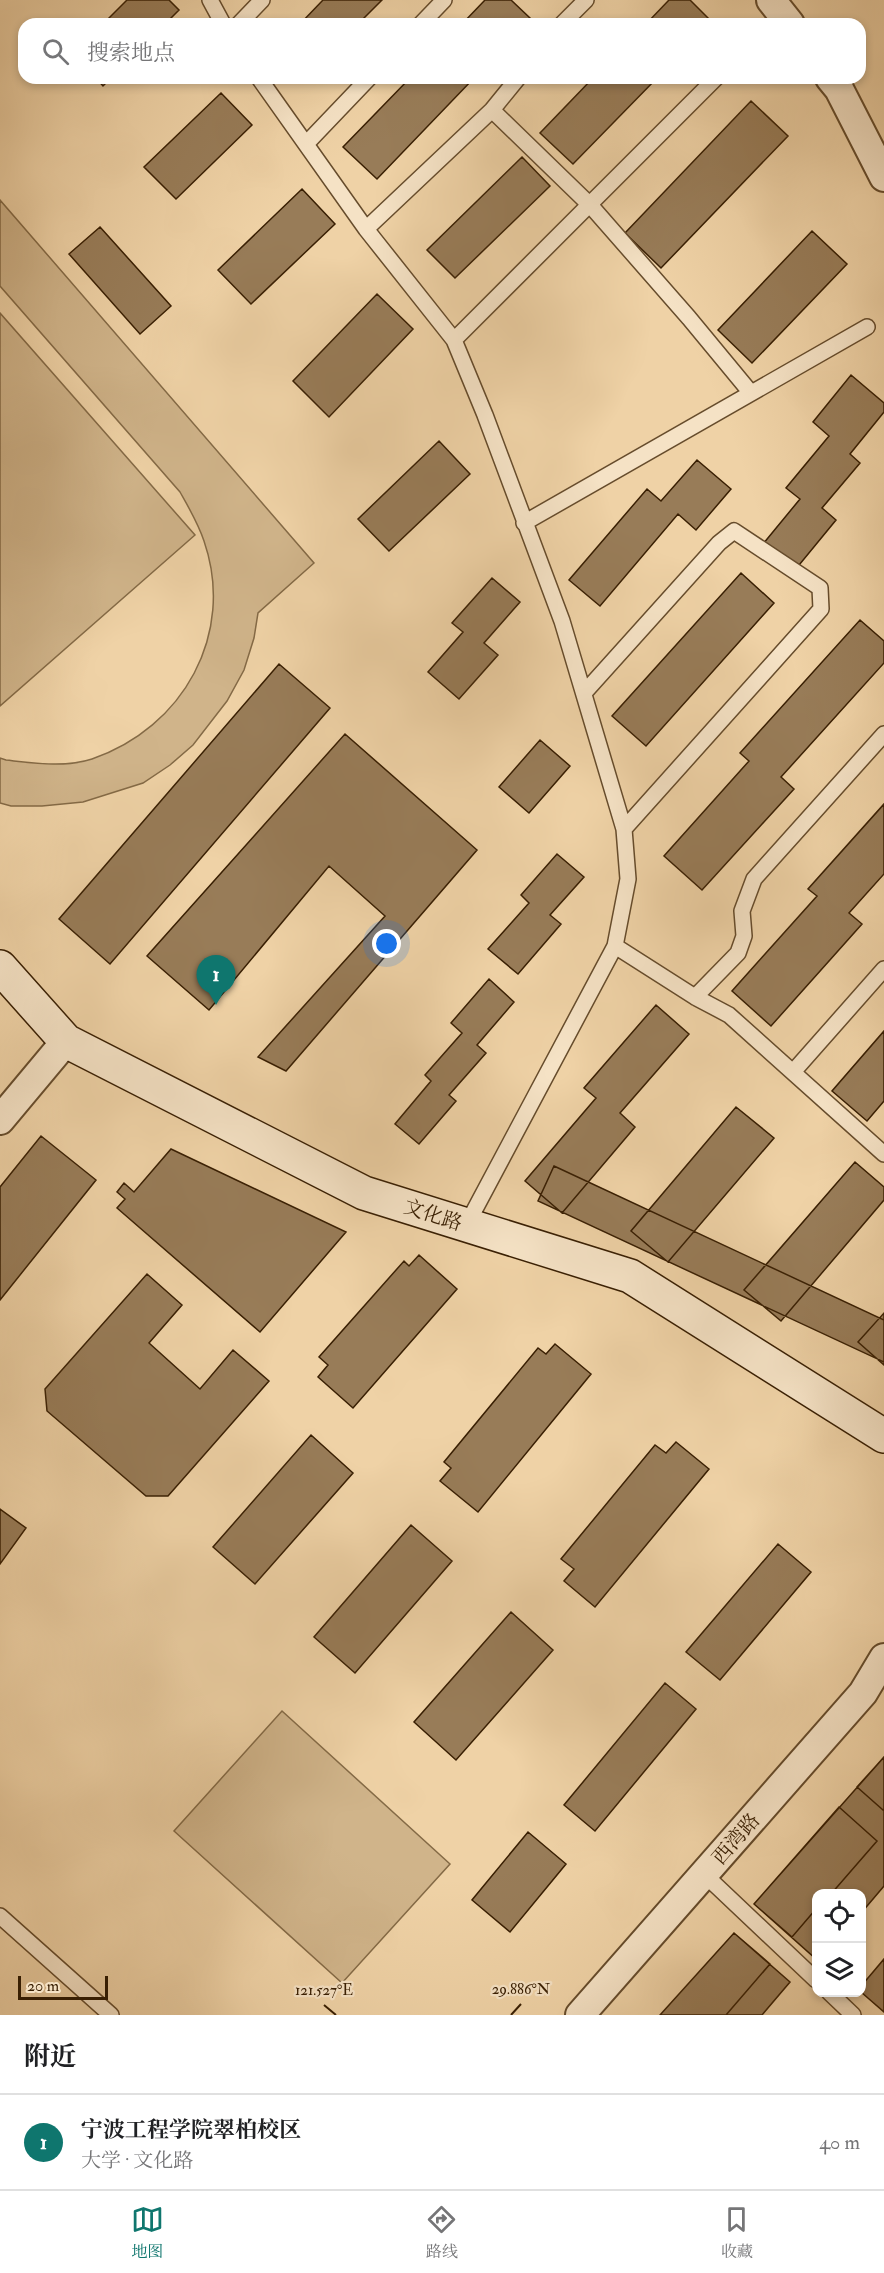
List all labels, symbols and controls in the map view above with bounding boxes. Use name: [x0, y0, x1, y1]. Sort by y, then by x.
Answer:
search box: [18, 18, 866, 84]
icon: search: [39, 35, 72, 68]
text: 搜索地点: [87, 39, 175, 67]
your location: [372, 929, 401, 958]
pin: 1: [196, 956, 236, 1005]
street label: 文化路: [401, 1194, 465, 1236]
street label: 西湾路: [707, 1808, 765, 1870]
map controls: [812, 1889, 866, 1997]
button: locate: [812, 1889, 866, 1943]
button: layers: [812, 1943, 866, 1997]
scale bar: [18, 1973, 108, 2000]
text: 20 m: [27, 1976, 59, 1996]
text: 29.886°N: [492, 1980, 551, 1999]
text: 121.527°E: [295, 1981, 353, 2000]
text: 附近: [24, 2041, 76, 2073]
text: 宁波工程学院翠柏校区: [81, 2116, 301, 2144]
text: 1: [40, 2130, 47, 2155]
text: 40 m: [819, 2130, 860, 2155]
text: 大学 · 文化路: [81, 2148, 193, 2173]
tab: 地图: [131, 2203, 164, 2262]
tab: 路线: [425, 2203, 458, 2262]
tab: 收藏: [720, 2203, 753, 2262]

